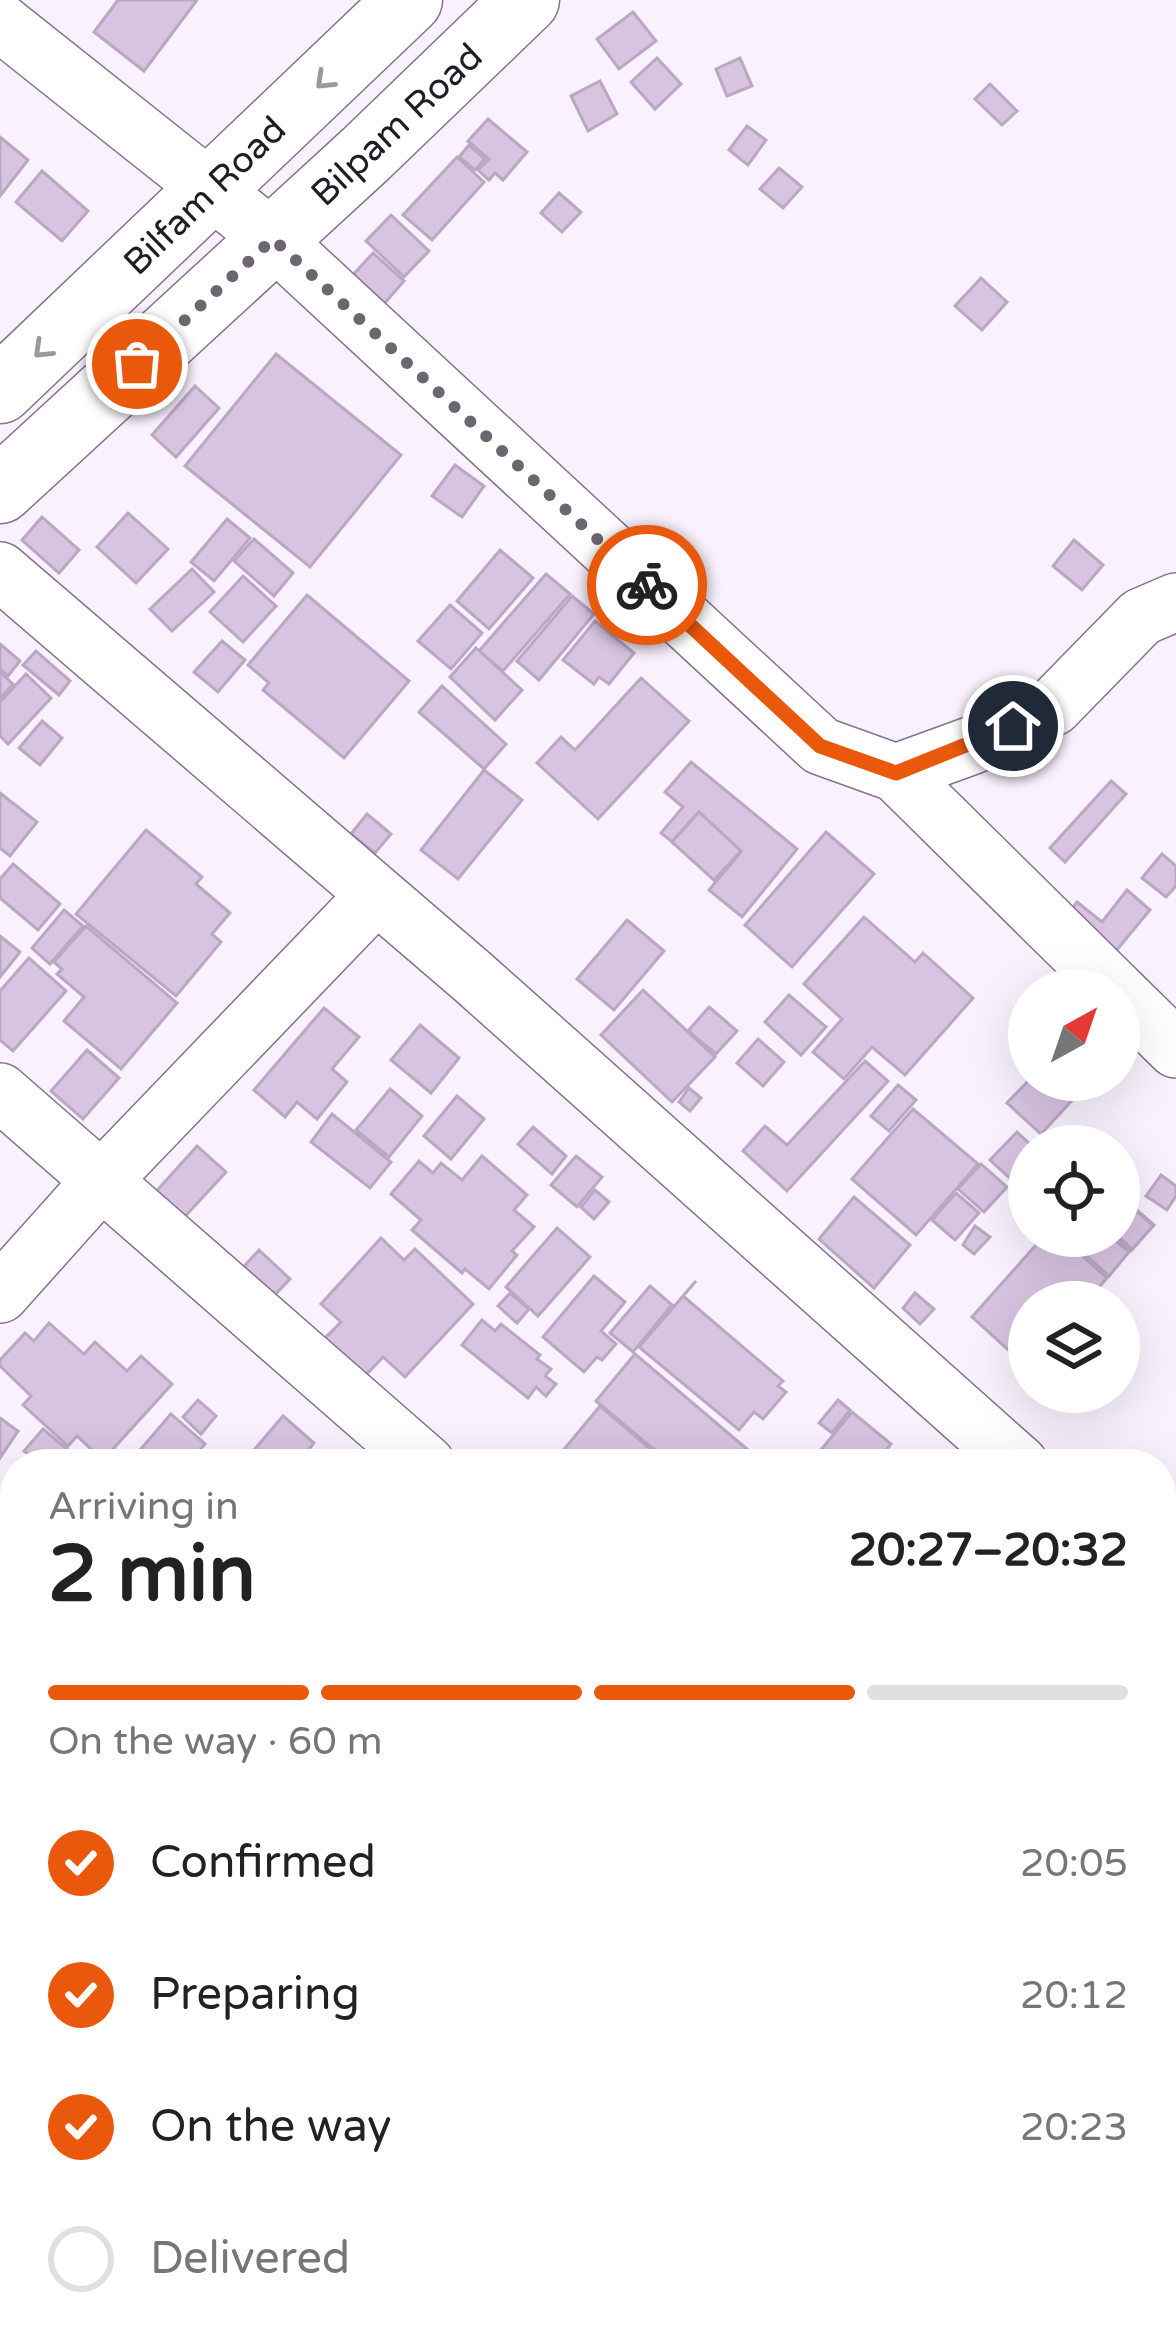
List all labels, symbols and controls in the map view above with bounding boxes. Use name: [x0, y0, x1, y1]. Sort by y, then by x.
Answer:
street label: Bilpam Road: [302, 35, 492, 215]
one-way arrow: [316, 66, 338, 88]
street label: Bilfam Road: [115, 108, 295, 284]
pin: [86, 313, 188, 415]
icon: bag: [104, 331, 170, 397]
one-way arrow: [34, 336, 56, 358]
courier: [587, 525, 707, 645]
icon: bike: [614, 552, 680, 618]
pin: [962, 675, 1064, 777]
icon: home: [980, 693, 1046, 759]
north arrow: [1008, 969, 1140, 1101]
map controls: [1008, 969, 1140, 1413]
button: locate: [1008, 1125, 1140, 1257]
button: layers: [1008, 1281, 1140, 1413]
text: Arriving in: [48, 1483, 239, 1530]
text: 20:27–20:32: [849, 1524, 1128, 1578]
text: 2 min: [48, 1528, 256, 1622]
text: On the way · 60 m: [48, 1718, 383, 1765]
icon: check: [48, 1830, 114, 1896]
text: Confirmed: [150, 1836, 376, 1890]
text: 20:05: [1020, 1840, 1128, 1887]
icon: check: [48, 1962, 114, 2028]
text: Preparing: [150, 1968, 360, 2022]
text: 20:12: [1020, 1972, 1128, 2019]
icon: check: [48, 2094, 114, 2160]
text: On the way: [150, 2100, 391, 2154]
text: 20:23: [1020, 2104, 1128, 2151]
text: Delivered: [150, 2232, 350, 2286]

